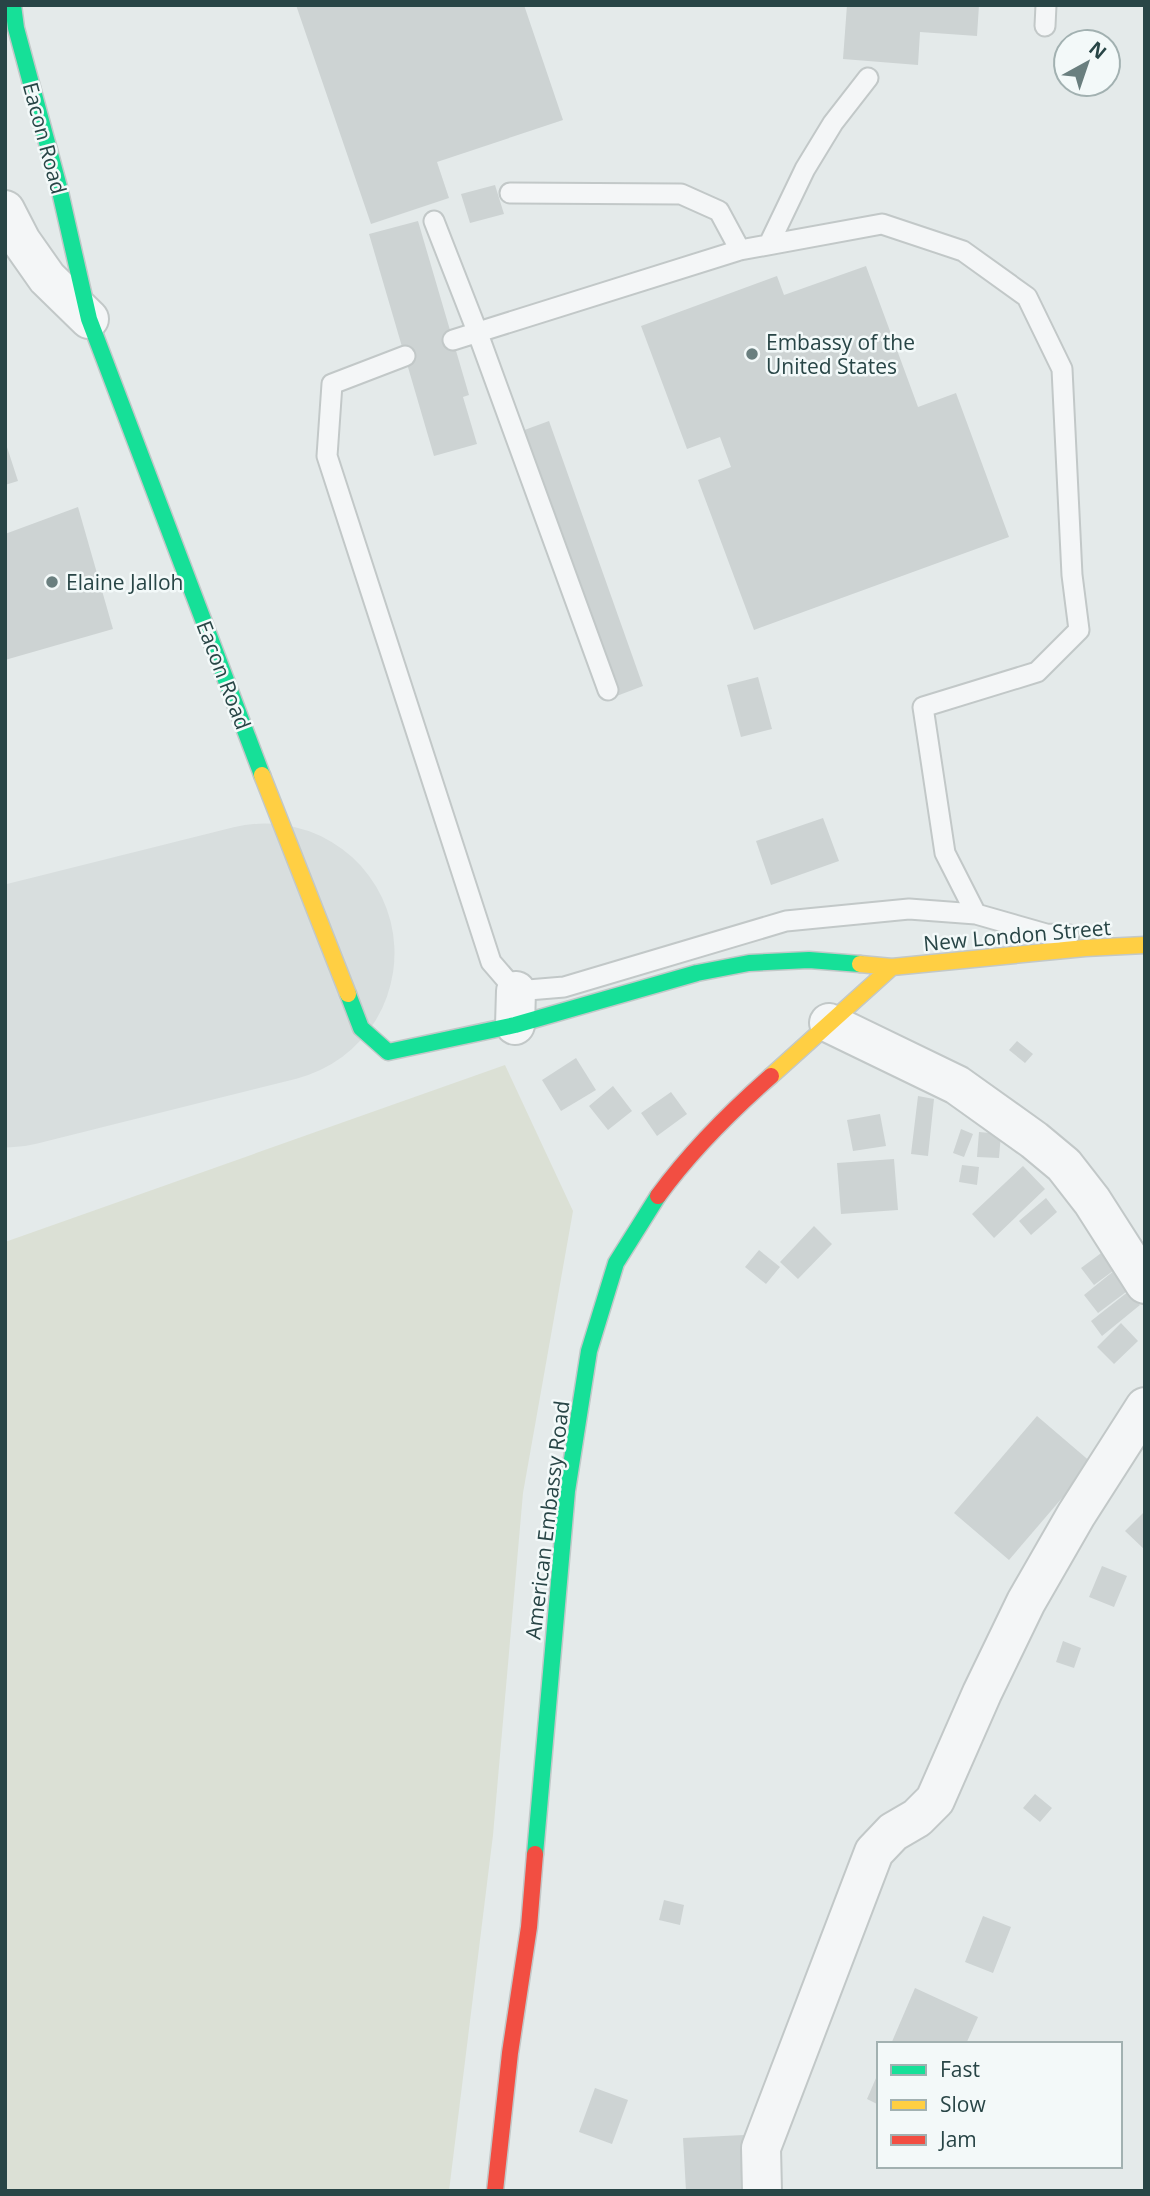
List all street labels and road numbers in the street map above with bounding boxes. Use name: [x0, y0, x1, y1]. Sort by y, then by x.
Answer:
street label: Eacon Road: [17, 79, 73, 197]
street label: Eacon Road: [190, 617, 258, 733]
street label: New London Street: [922, 913, 1112, 957]
street label: American Embassy Road: [518, 1399, 576, 1641]

